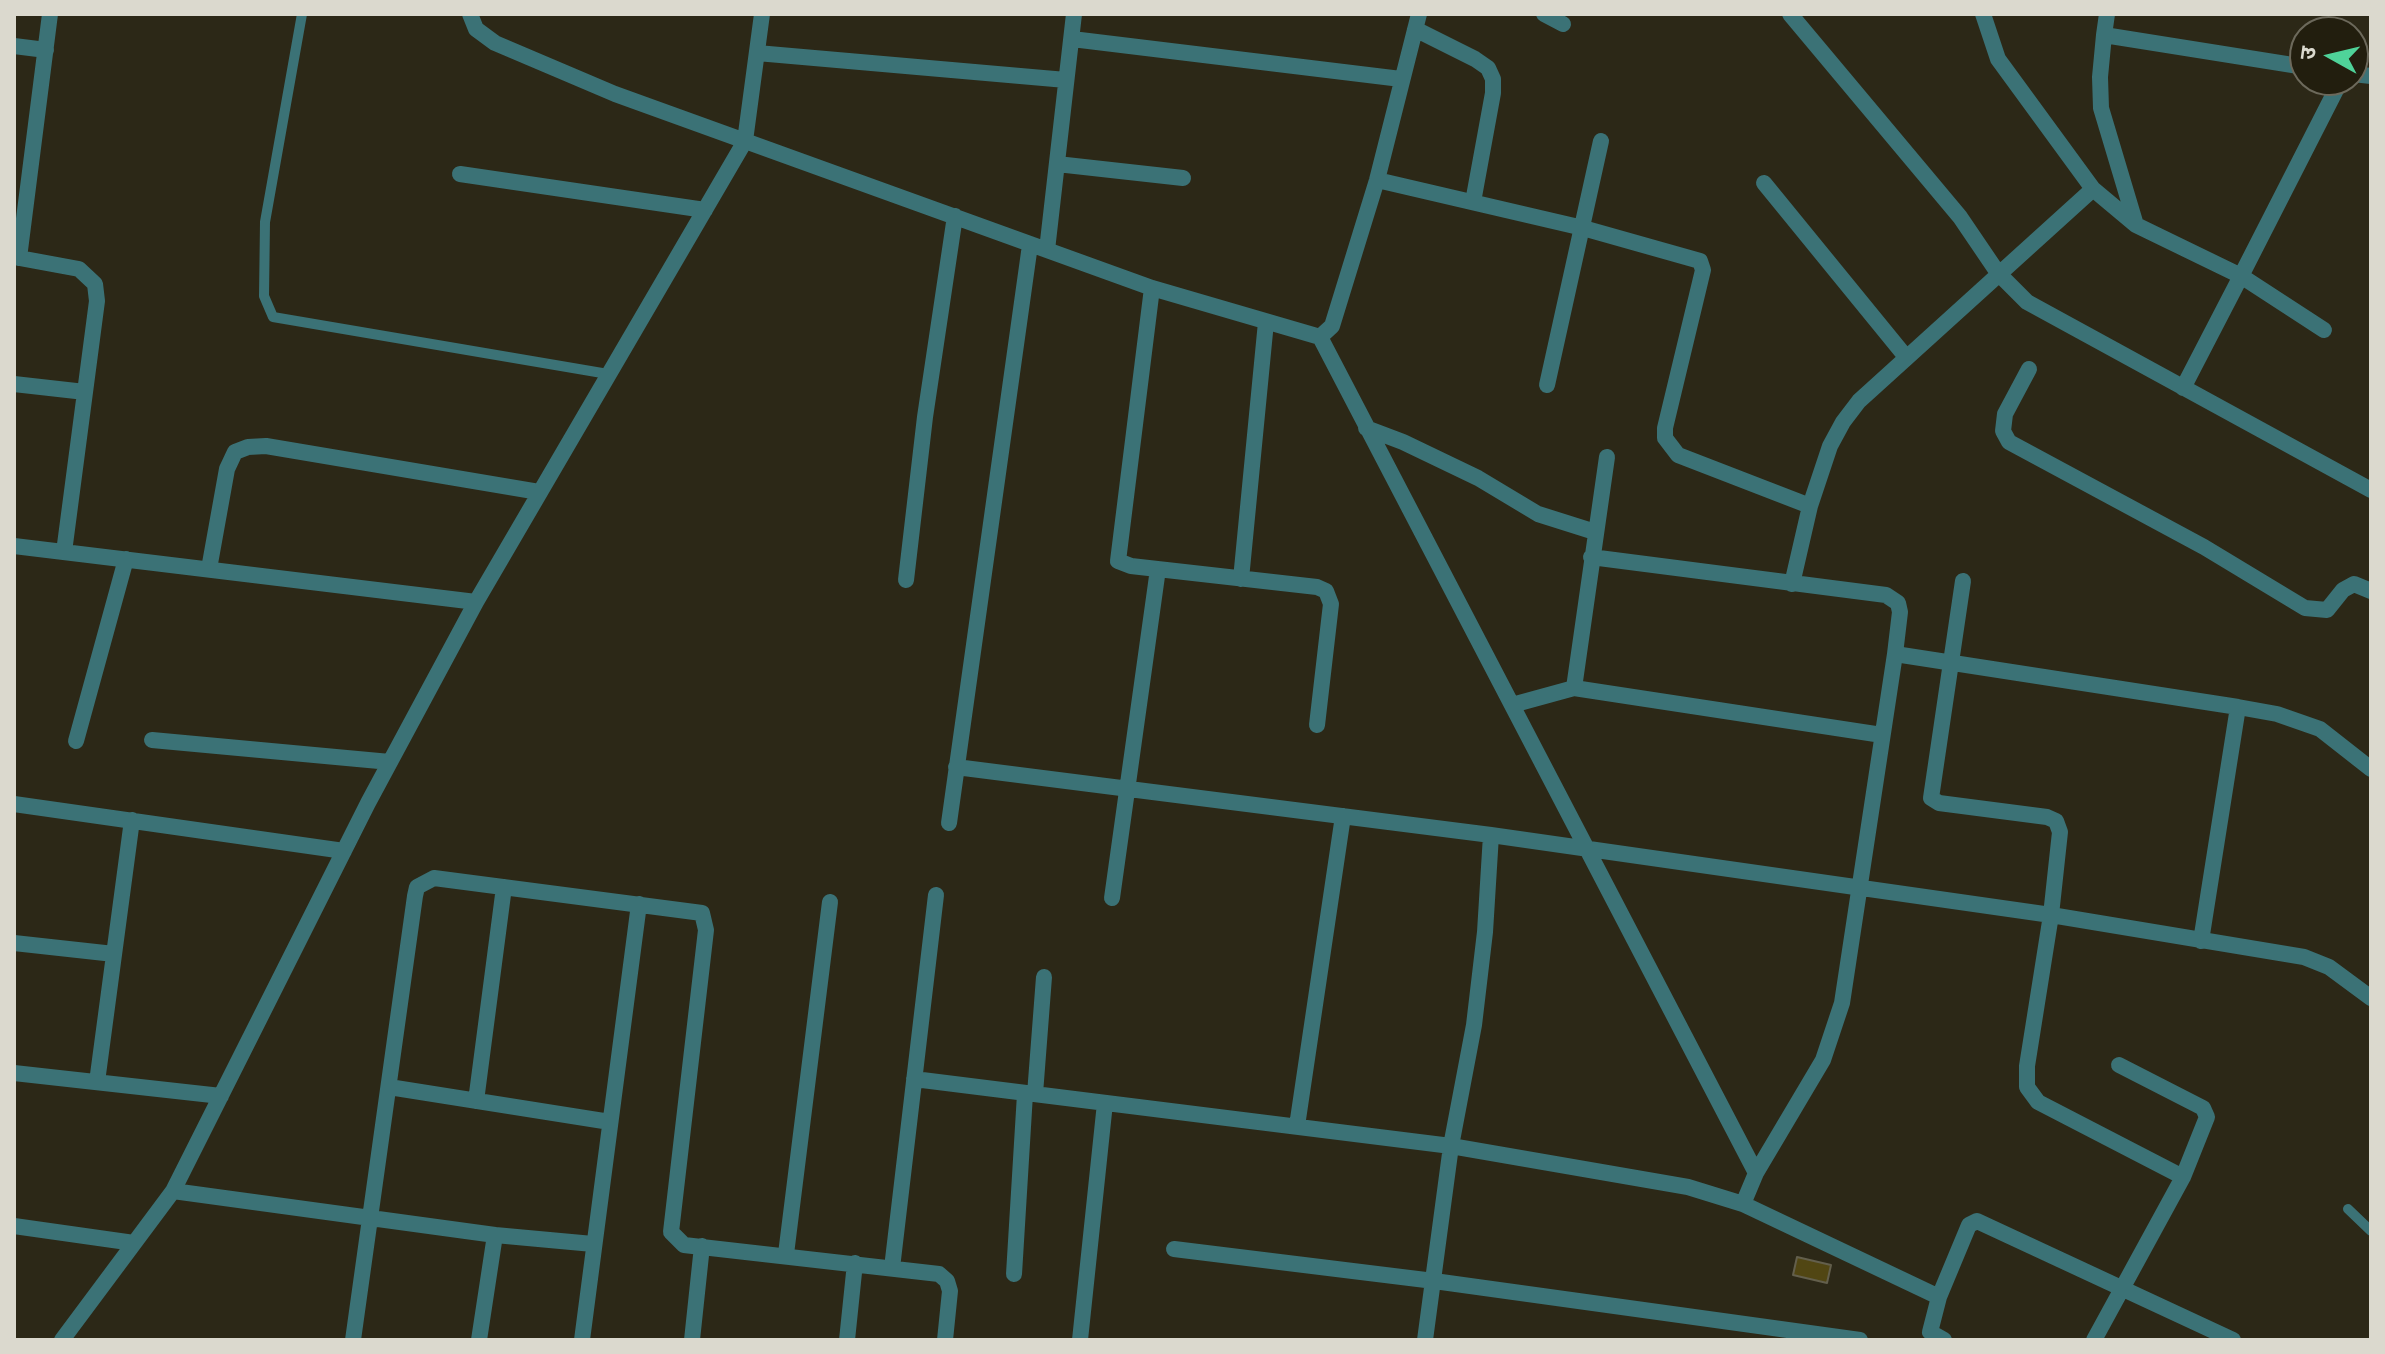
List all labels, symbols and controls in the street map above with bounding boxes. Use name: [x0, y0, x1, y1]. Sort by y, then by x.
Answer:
north arrow: [2289, 16, 2369, 96]
text: उ: [2293, 45, 2321, 61]

